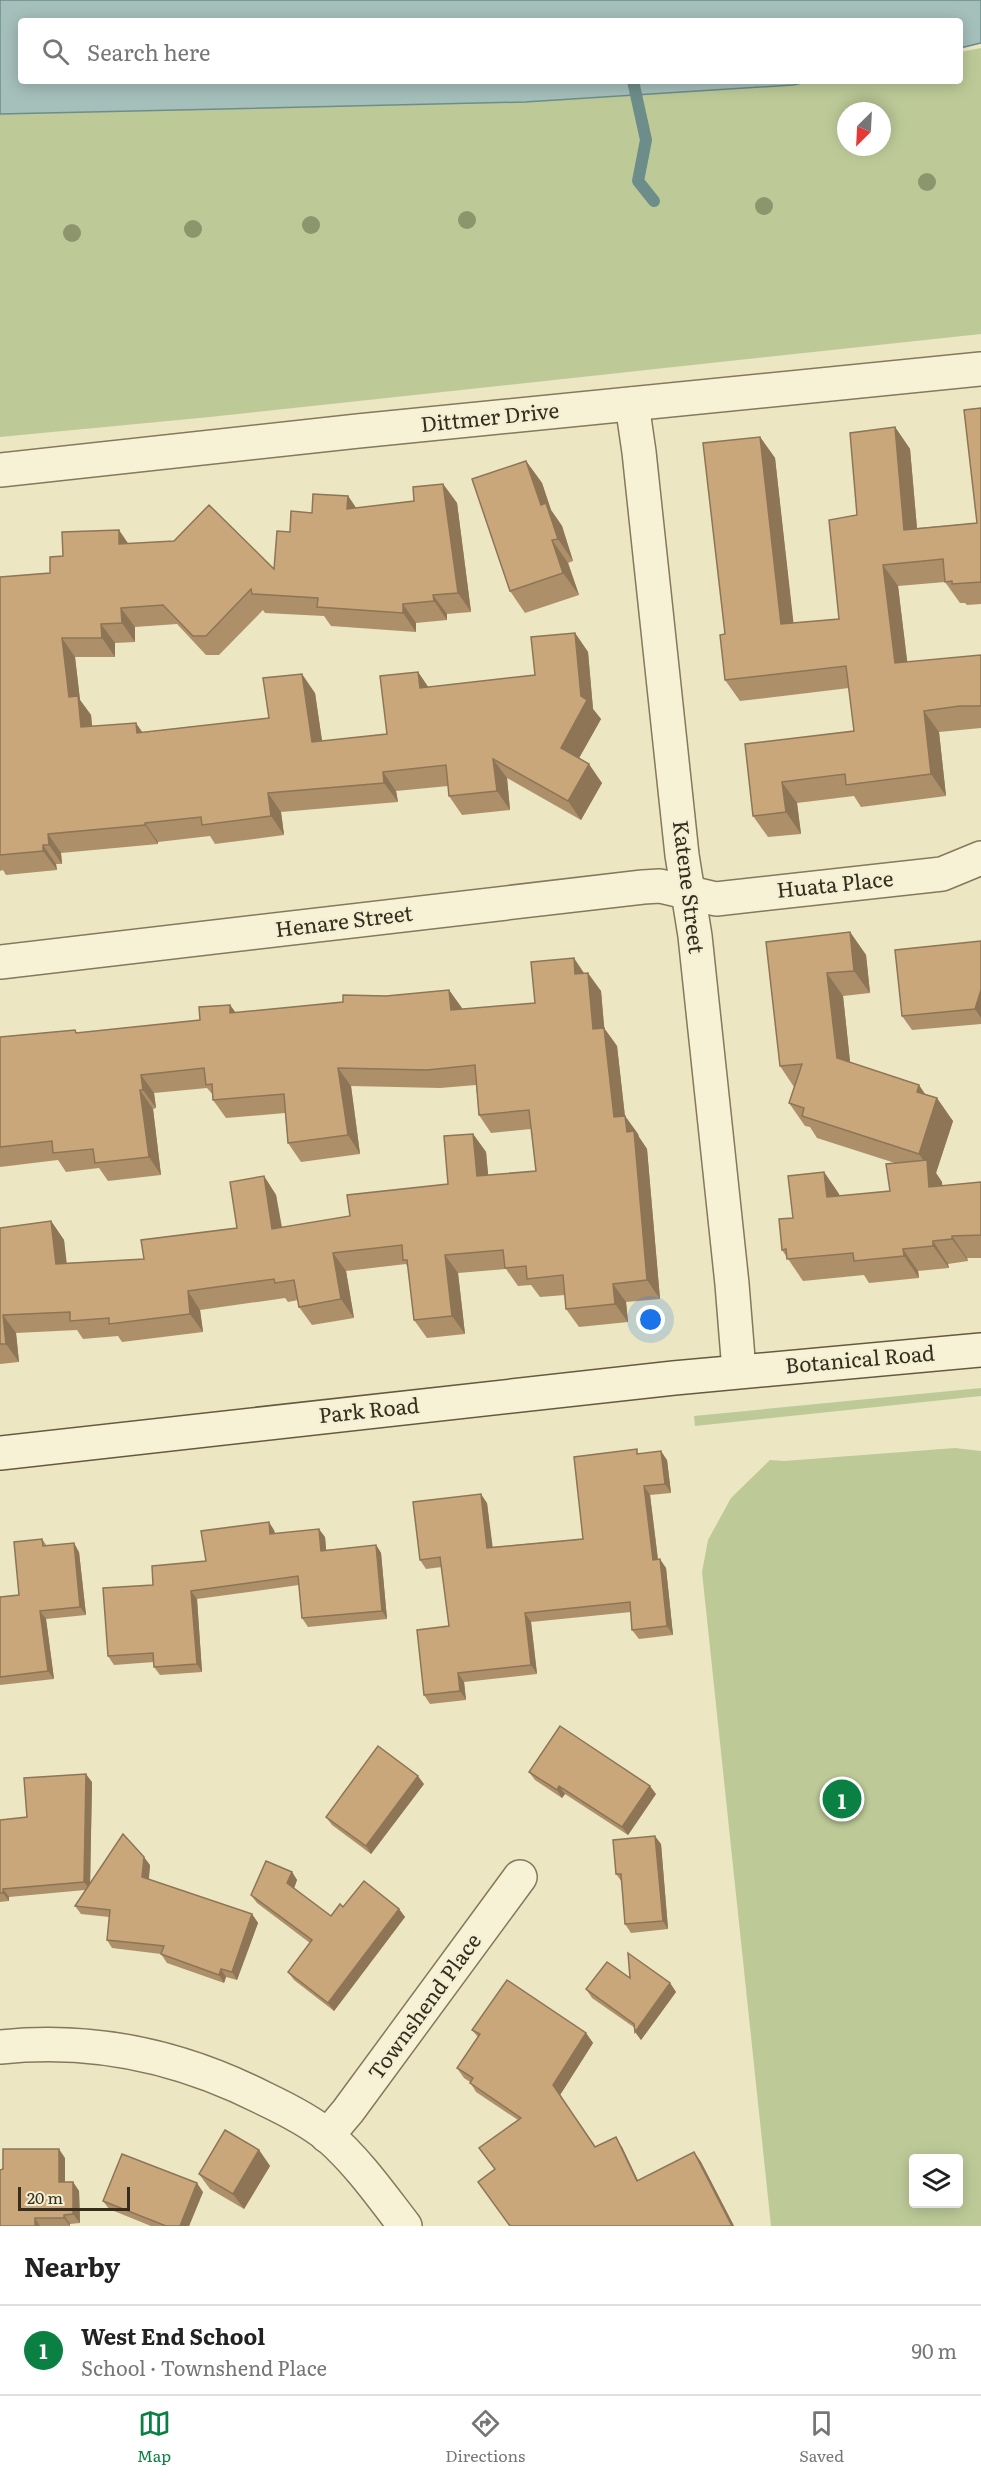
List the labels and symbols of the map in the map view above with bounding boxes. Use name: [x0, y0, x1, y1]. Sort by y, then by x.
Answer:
north arrow: [837, 102, 891, 156]
street label: Dittmer Drive: [419, 393, 561, 438]
street label: Katene Street: [667, 818, 714, 956]
street label: Huata Place: [775, 861, 895, 904]
street label: Henare Street: [273, 896, 415, 943]
your location: [636, 1305, 665, 1334]
street label: Botanical Road: [784, 1336, 936, 1379]
street label: Park Road: [317, 1388, 421, 1429]
pin: 1: [822, 1776, 862, 1822]
street label: Townshend Place: [359, 1926, 487, 2085]
scale bar: [18, 2184, 130, 2212]

